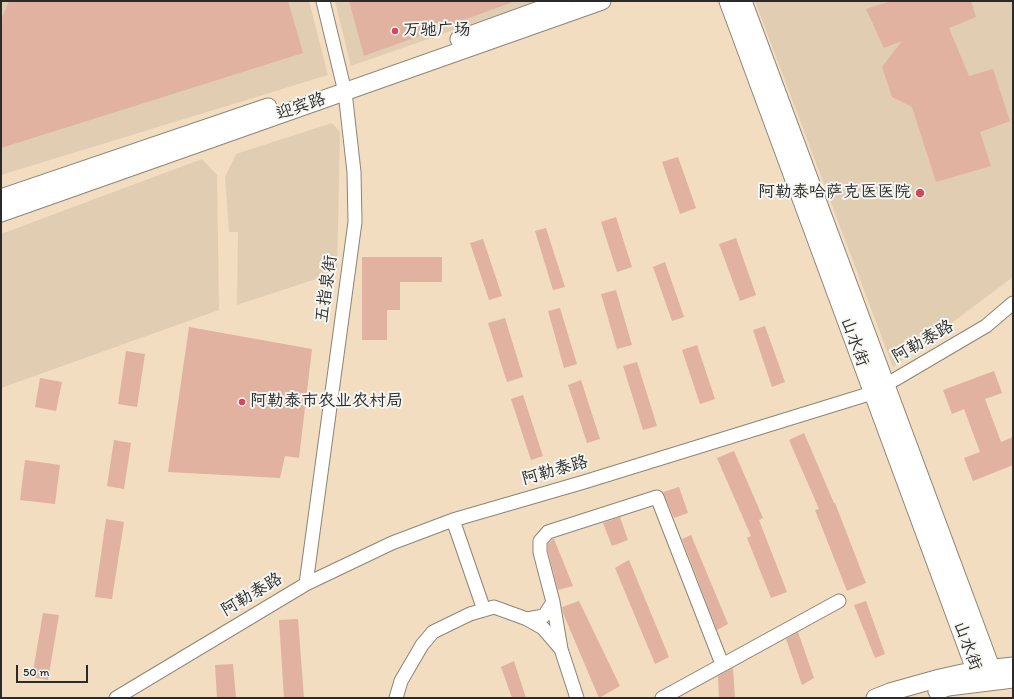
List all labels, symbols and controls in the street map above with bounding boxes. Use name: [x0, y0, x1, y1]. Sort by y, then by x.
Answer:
place label: 万驰广场: [403, 21, 471, 41]
marker: 万驰广场: [390, 26, 400, 36]
street label: 迎宾路: [274, 89, 328, 125]
place label: 阿勒泰哈萨克医医院: [758, 183, 911, 203]
marker: 阿勒泰哈萨克医医院: [914, 187, 926, 199]
street label: 五指泉街: [312, 254, 342, 324]
street label: 山水街: [836, 315, 872, 369]
street label: 阿勒泰路: [888, 316, 958, 368]
place label: 阿勒泰市农业农村局: [250, 392, 403, 412]
marker: 阿勒泰市农业农村局: [237, 397, 247, 407]
street label: 阿勒泰路: [520, 452, 590, 490]
street label: 阿勒泰路: [218, 569, 286, 621]
street label: 山水街: [949, 619, 985, 673]
scale bar: [18, 657, 90, 683]
text: 50 m: [23, 665, 49, 679]

